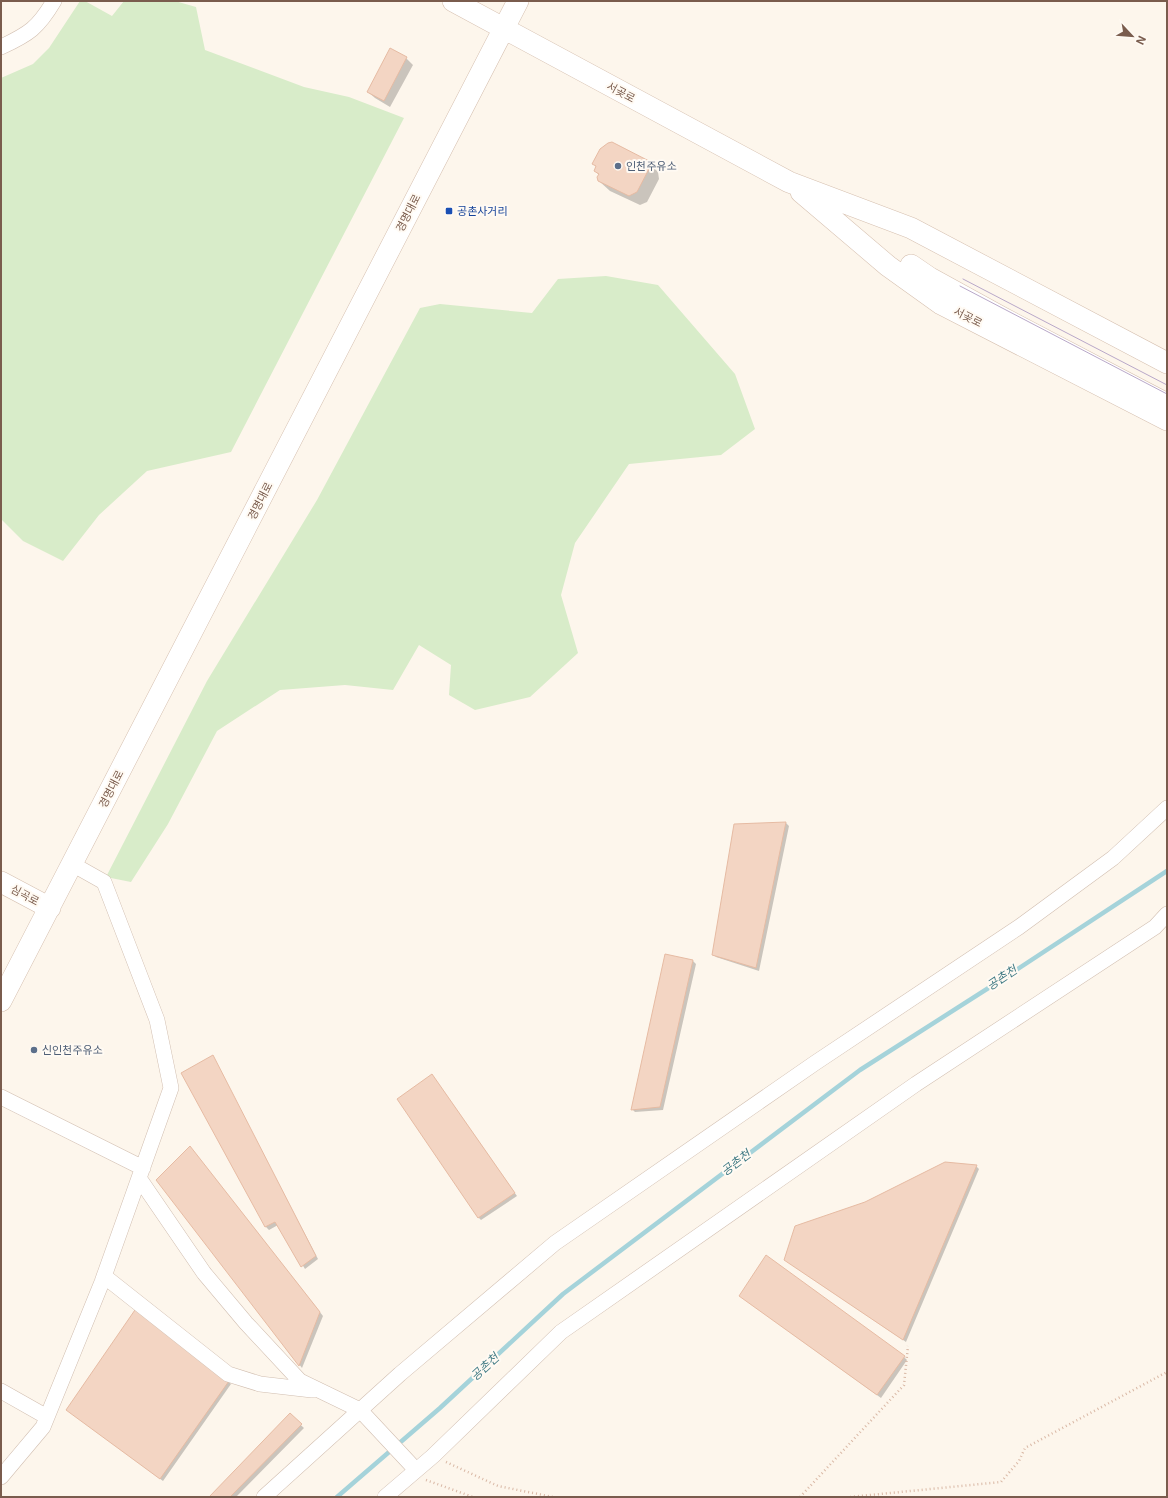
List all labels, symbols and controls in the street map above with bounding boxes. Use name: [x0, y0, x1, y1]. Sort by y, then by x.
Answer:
north arrow: [1112, 16, 1152, 56]
text: N: [1133, 34, 1149, 47]
street label: 서곶로: [604, 79, 638, 105]
place label: 인천주유소: [626, 159, 677, 173]
marker: 인천주유소: [613, 161, 623, 171]
street label: 경명대로: [393, 192, 423, 234]
place label: 공촌사거리: [457, 204, 508, 218]
marker: 공촌사거리: [444, 206, 454, 216]
street label: 서곶로: [951, 304, 985, 330]
street label: 경명대로: [245, 480, 275, 522]
street label: 경명대로: [96, 768, 126, 810]
street label: 심곡로: [8, 882, 42, 908]
water label: 공촌천: [984, 961, 1021, 993]
place label: 신인천주유소: [42, 1043, 103, 1057]
marker: 신인천주유소: [29, 1045, 39, 1055]
water label: 공촌천: [718, 1145, 755, 1179]
water label: 공촌천: [467, 1349, 503, 1383]

